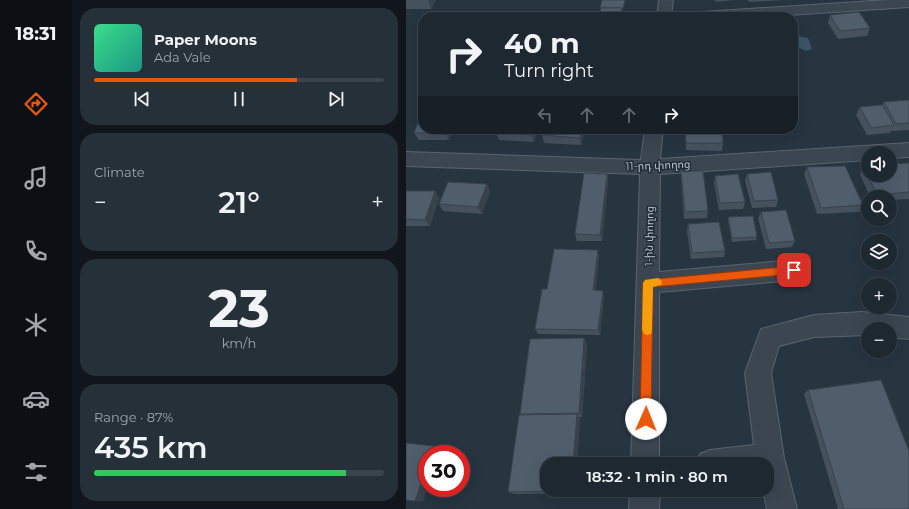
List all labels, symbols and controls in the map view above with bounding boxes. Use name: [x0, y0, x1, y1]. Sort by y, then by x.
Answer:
text: 18:31: [15, 23, 57, 45]
text: 40 m: [504, 26, 580, 60]
icon: right: [438, 28, 490, 80]
text: Paper Moons: [154, 30, 257, 49]
text: Ada Vale: [154, 49, 211, 65]
text: Turn right: [504, 60, 594, 82]
icon: previous: [131, 88, 153, 110]
icon: pause: [228, 88, 250, 110]
icon: next: [325, 88, 347, 110]
icon: directions: [22, 90, 50, 118]
icon: left: [534, 104, 556, 126]
icon: ahead: [576, 104, 598, 126]
icon: ahead: [618, 104, 640, 126]
icon: right: [660, 104, 682, 126]
map controls: [861, 146, 897, 358]
button: sound: [861, 146, 897, 182]
street label: 11-րդ փողոց: [625, 157, 691, 173]
icon: music: [22, 164, 50, 192]
text: Climate: [94, 164, 145, 180]
text: 21°: [218, 184, 260, 221]
text: −: [94, 189, 107, 216]
text: +: [371, 189, 384, 216]
button: search: [861, 190, 897, 226]
street label: 1-ին փողոց: [641, 206, 657, 266]
button: layers: [861, 234, 897, 270]
icon: phone: [22, 237, 50, 265]
pin: [777, 253, 811, 287]
icon: arrive: [783, 259, 805, 281]
text: 23: [208, 277, 270, 340]
button: +: [861, 278, 897, 314]
icon: climate: [22, 311, 50, 339]
button: −: [861, 322, 897, 358]
text: km/h: [222, 335, 256, 351]
icon: car: [22, 385, 50, 413]
position arrow: [625, 398, 667, 440]
text: Range · 87%: [94, 409, 173, 425]
text: 435 km: [94, 429, 208, 466]
speed limit sign: 30: [418, 445, 470, 497]
icon: filters: [22, 458, 50, 486]
text: 18:32 · 1 min · 80 m: [586, 467, 728, 486]

